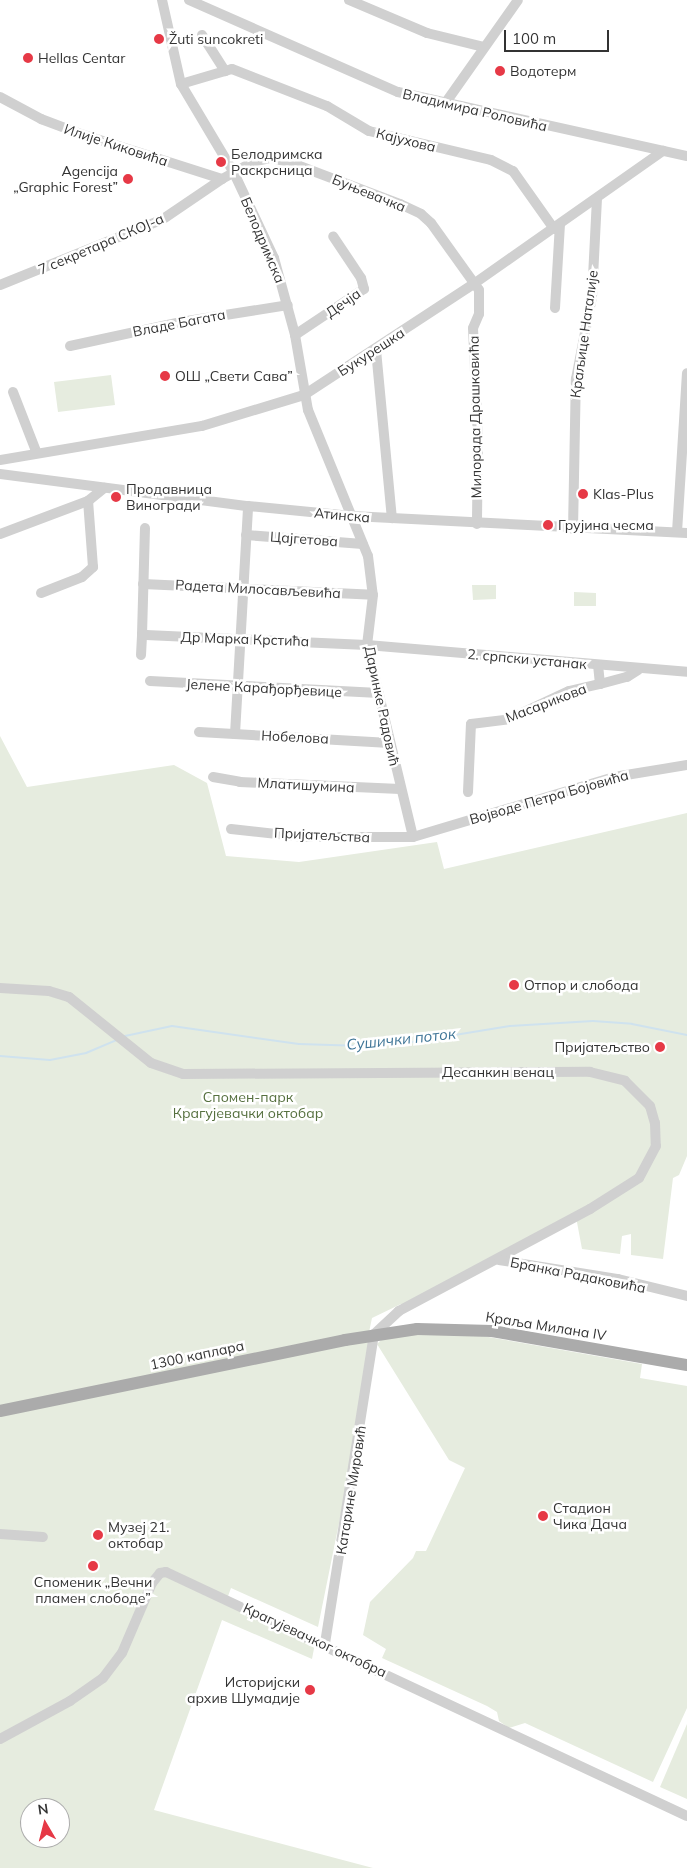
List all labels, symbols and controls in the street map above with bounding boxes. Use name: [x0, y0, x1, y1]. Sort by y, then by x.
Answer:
scale bar: [507, 20, 612, 52]
text: 100 m: [512, 29, 556, 48]
place label: Žuti suncokreti: [169, 31, 263, 47]
marker: Žuti suncokreti: [153, 33, 165, 45]
place label: Hellas Centar: [38, 50, 125, 66]
marker: Hellas Centar: [22, 52, 34, 64]
place label: Водотерм: [510, 63, 576, 79]
marker: Водотерм: [494, 65, 506, 77]
street label: Владимира Роловића: [401, 85, 549, 135]
street label: Илије Киковића: [62, 120, 170, 170]
street label: Кајухова: [375, 125, 437, 155]
place label: Белодримска Раскрсница: [231, 146, 323, 178]
marker: Белодримска Раскрсница: [215, 156, 227, 168]
place label: Agencija „Graphic Forest”: [13, 163, 118, 196]
street label: Буњевачка: [330, 171, 408, 215]
marker: Agencija „Graphic Forest”: [122, 173, 134, 185]
street label: Белодримска: [237, 195, 289, 285]
street label: 7 секретара СКОЈ-а: [36, 210, 166, 278]
street label: Краљице Наталије: [567, 269, 601, 399]
street label: Дечја: [322, 285, 364, 321]
street label: Владе Багата: [131, 306, 227, 340]
street label: Букурешка: [335, 324, 407, 380]
street label: Милорада Драшковића: [465, 335, 485, 499]
place label: ОШ „Свети Сава”: [175, 368, 293, 384]
marker: ОШ „Свети Сава”: [159, 370, 171, 382]
place label: Продавница Виногради: [126, 481, 212, 514]
place label: Klas-Plus: [593, 486, 654, 502]
marker: Klas-Plus: [577, 488, 589, 500]
marker: Продавница Виногради: [110, 491, 122, 503]
street label: Атинска: [313, 504, 371, 526]
place label: Грујина чесма: [558, 517, 654, 533]
marker: Грујина чесма: [542, 519, 554, 531]
street label: Цајгетова: [269, 528, 339, 550]
street label: Радета Милосављевића: [175, 576, 341, 602]
street label: Др Марка Крстића: [180, 628, 310, 650]
street label: Даринке Радовић: [361, 644, 403, 768]
street label: 2. српски устанак: [467, 645, 587, 673]
street label: Јелене Карађорђевице: [185, 676, 343, 700]
street label: Масарикова: [503, 680, 589, 726]
street label: Нобелова: [261, 727, 329, 747]
street label: Војводе Петра Бојовића: [467, 766, 631, 828]
street label: Млатишумина: [257, 774, 355, 796]
street label: Пријатељства: [274, 824, 370, 846]
place label: Отпор и слобода: [524, 977, 639, 993]
marker: Отпор и слобода: [508, 979, 520, 991]
water label: Сушички поток: [345, 1024, 457, 1054]
place label: Пријатељство: [554, 1039, 650, 1055]
marker: Пријатељство: [654, 1041, 666, 1053]
street label: Десанкин венац: [442, 1064, 554, 1080]
park label: Спомен-парк Крагујевачки октобар: [173, 1089, 323, 1122]
street label: Бранка Радаковића: [509, 1254, 647, 1296]
street label: Краља Милана IV: [484, 1308, 608, 1344]
street label: 1300 каплара: [149, 1337, 245, 1373]
street label: Катарине Мировић: [332, 1424, 370, 1556]
place label: Стадион Чика Дача: [553, 1500, 627, 1532]
marker: Стадион Чика Дача: [537, 1510, 549, 1522]
place label: Музеј 21. октобар: [108, 1519, 170, 1551]
marker: Музеј 21. октобар: [92, 1529, 104, 1541]
marker: Споменик „Вечни пламен слободе”: [87, 1560, 99, 1572]
place label: Споменик „Вечни пламен слободе”: [34, 1574, 152, 1606]
street label: Крагујевачког октобра: [241, 1599, 389, 1681]
place label: Историјски архив Шумадије: [187, 1674, 300, 1706]
marker: Историјски архив Шумадије: [304, 1684, 316, 1696]
north arrow: [20, 1798, 70, 1848]
text: N: [37, 1799, 50, 1819]

